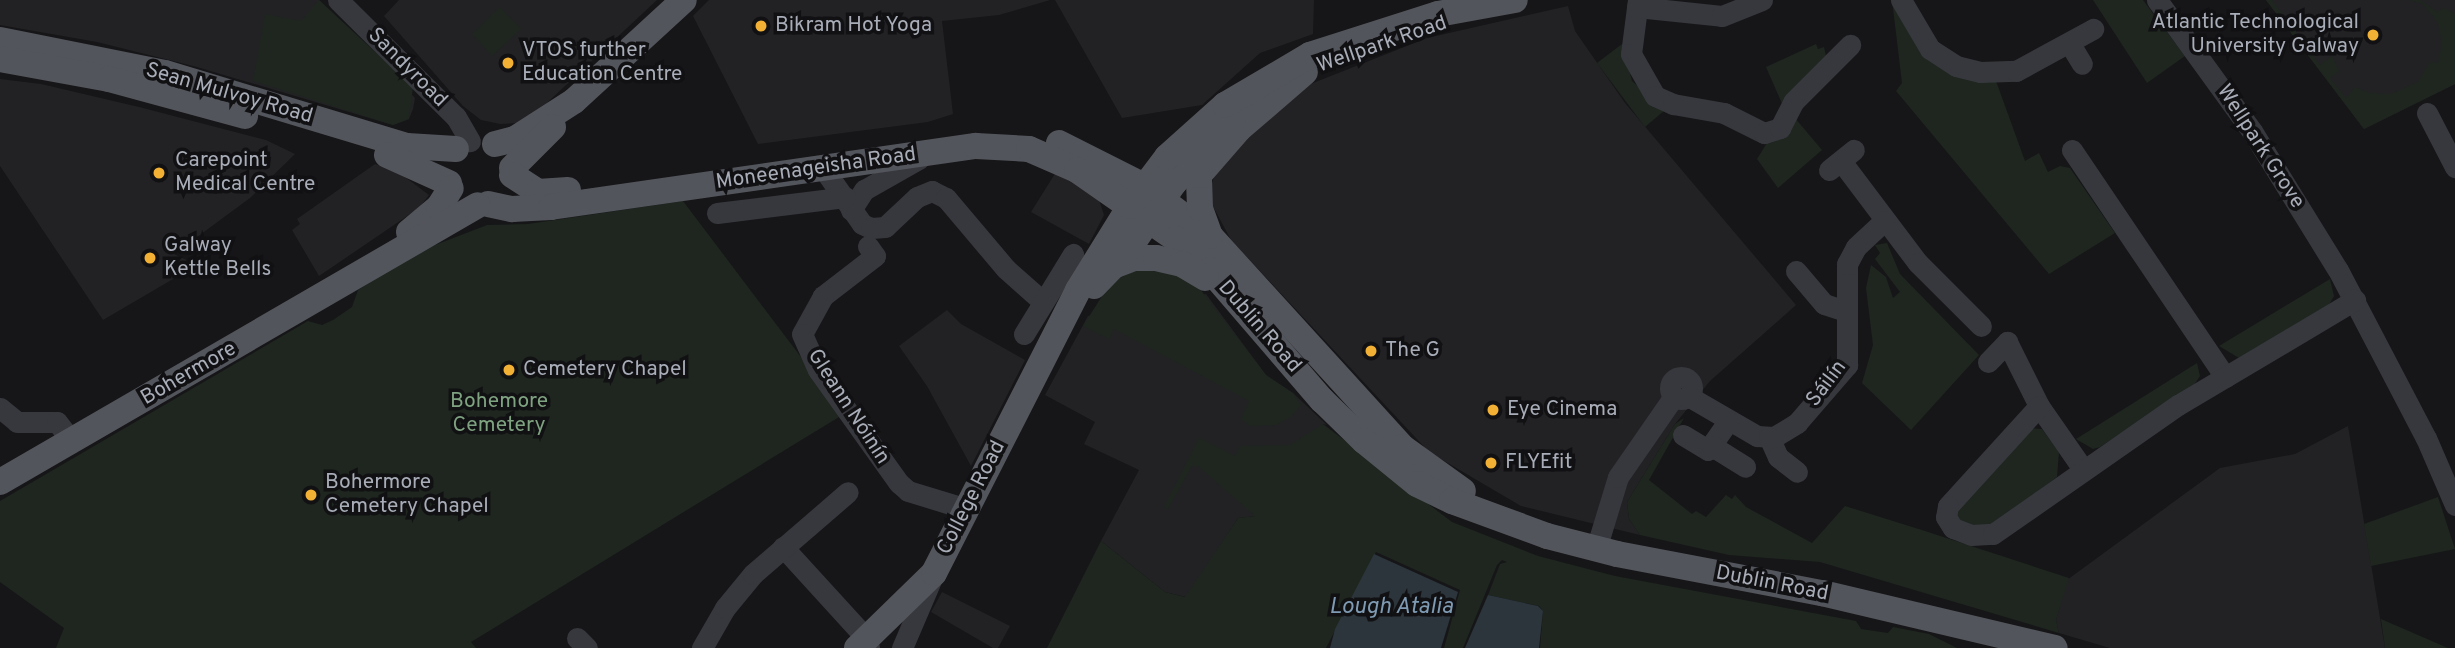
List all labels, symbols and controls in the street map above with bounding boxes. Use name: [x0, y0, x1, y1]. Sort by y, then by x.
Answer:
place label: Atlantic Technological University Galway: [2151, 10, 2359, 60]
street label: Wellpark Road: [1314, 11, 1450, 79]
place label: Bikram Hot Yoga: [775, 13, 933, 39]
marker: Bikram Hot Yoga: [753, 18, 769, 34]
street label: Sandyroad: [362, 23, 452, 113]
marker: Atlantic Technological University Galway: [2365, 27, 2381, 43]
place label: VTOS further Education Centre: [522, 38, 682, 88]
marker: VTOS further Education Centre: [500, 55, 516, 71]
street label: Sean Mulvoy Road: [143, 58, 315, 130]
street label: Wellpark Grove: [2211, 80, 2309, 214]
street label: Moneenageisha Road: [714, 142, 918, 196]
place label: Carepoint Medical Centre: [175, 148, 315, 198]
marker: Carepoint Medical Centre: [149, 163, 169, 183]
place label: Galway Kettle Bells: [164, 233, 271, 283]
marker: Galway Kettle Bells: [142, 250, 158, 266]
street label: Dublin Road: [1212, 276, 1306, 378]
street label: Bohermore: [137, 337, 241, 411]
place label: The G: [1385, 338, 1440, 364]
marker: The G: [1363, 343, 1379, 359]
street label: Gleann Nóinín: [801, 345, 895, 469]
street label: Sáilín: [1801, 356, 1853, 412]
place label: Cemetery Chapel: [523, 357, 687, 383]
marker: Cemetery Chapel: [501, 362, 517, 378]
park label: Bohemore Cemetery: [450, 389, 548, 439]
place label: Eye Cinema: [1507, 397, 1617, 423]
marker: Eye Cinema: [1485, 402, 1501, 418]
street label: College Road: [932, 437, 1012, 559]
place label: FLYEfit: [1505, 450, 1572, 476]
marker: FLYEfit: [1483, 455, 1499, 471]
place label: Bohermore Cemetery Chapel: [325, 470, 489, 520]
marker: Bohermore Cemetery Chapel: [303, 487, 319, 503]
street label: Dublin Road: [1714, 561, 1830, 607]
water label: Lough Atalia: [1328, 594, 1454, 622]

